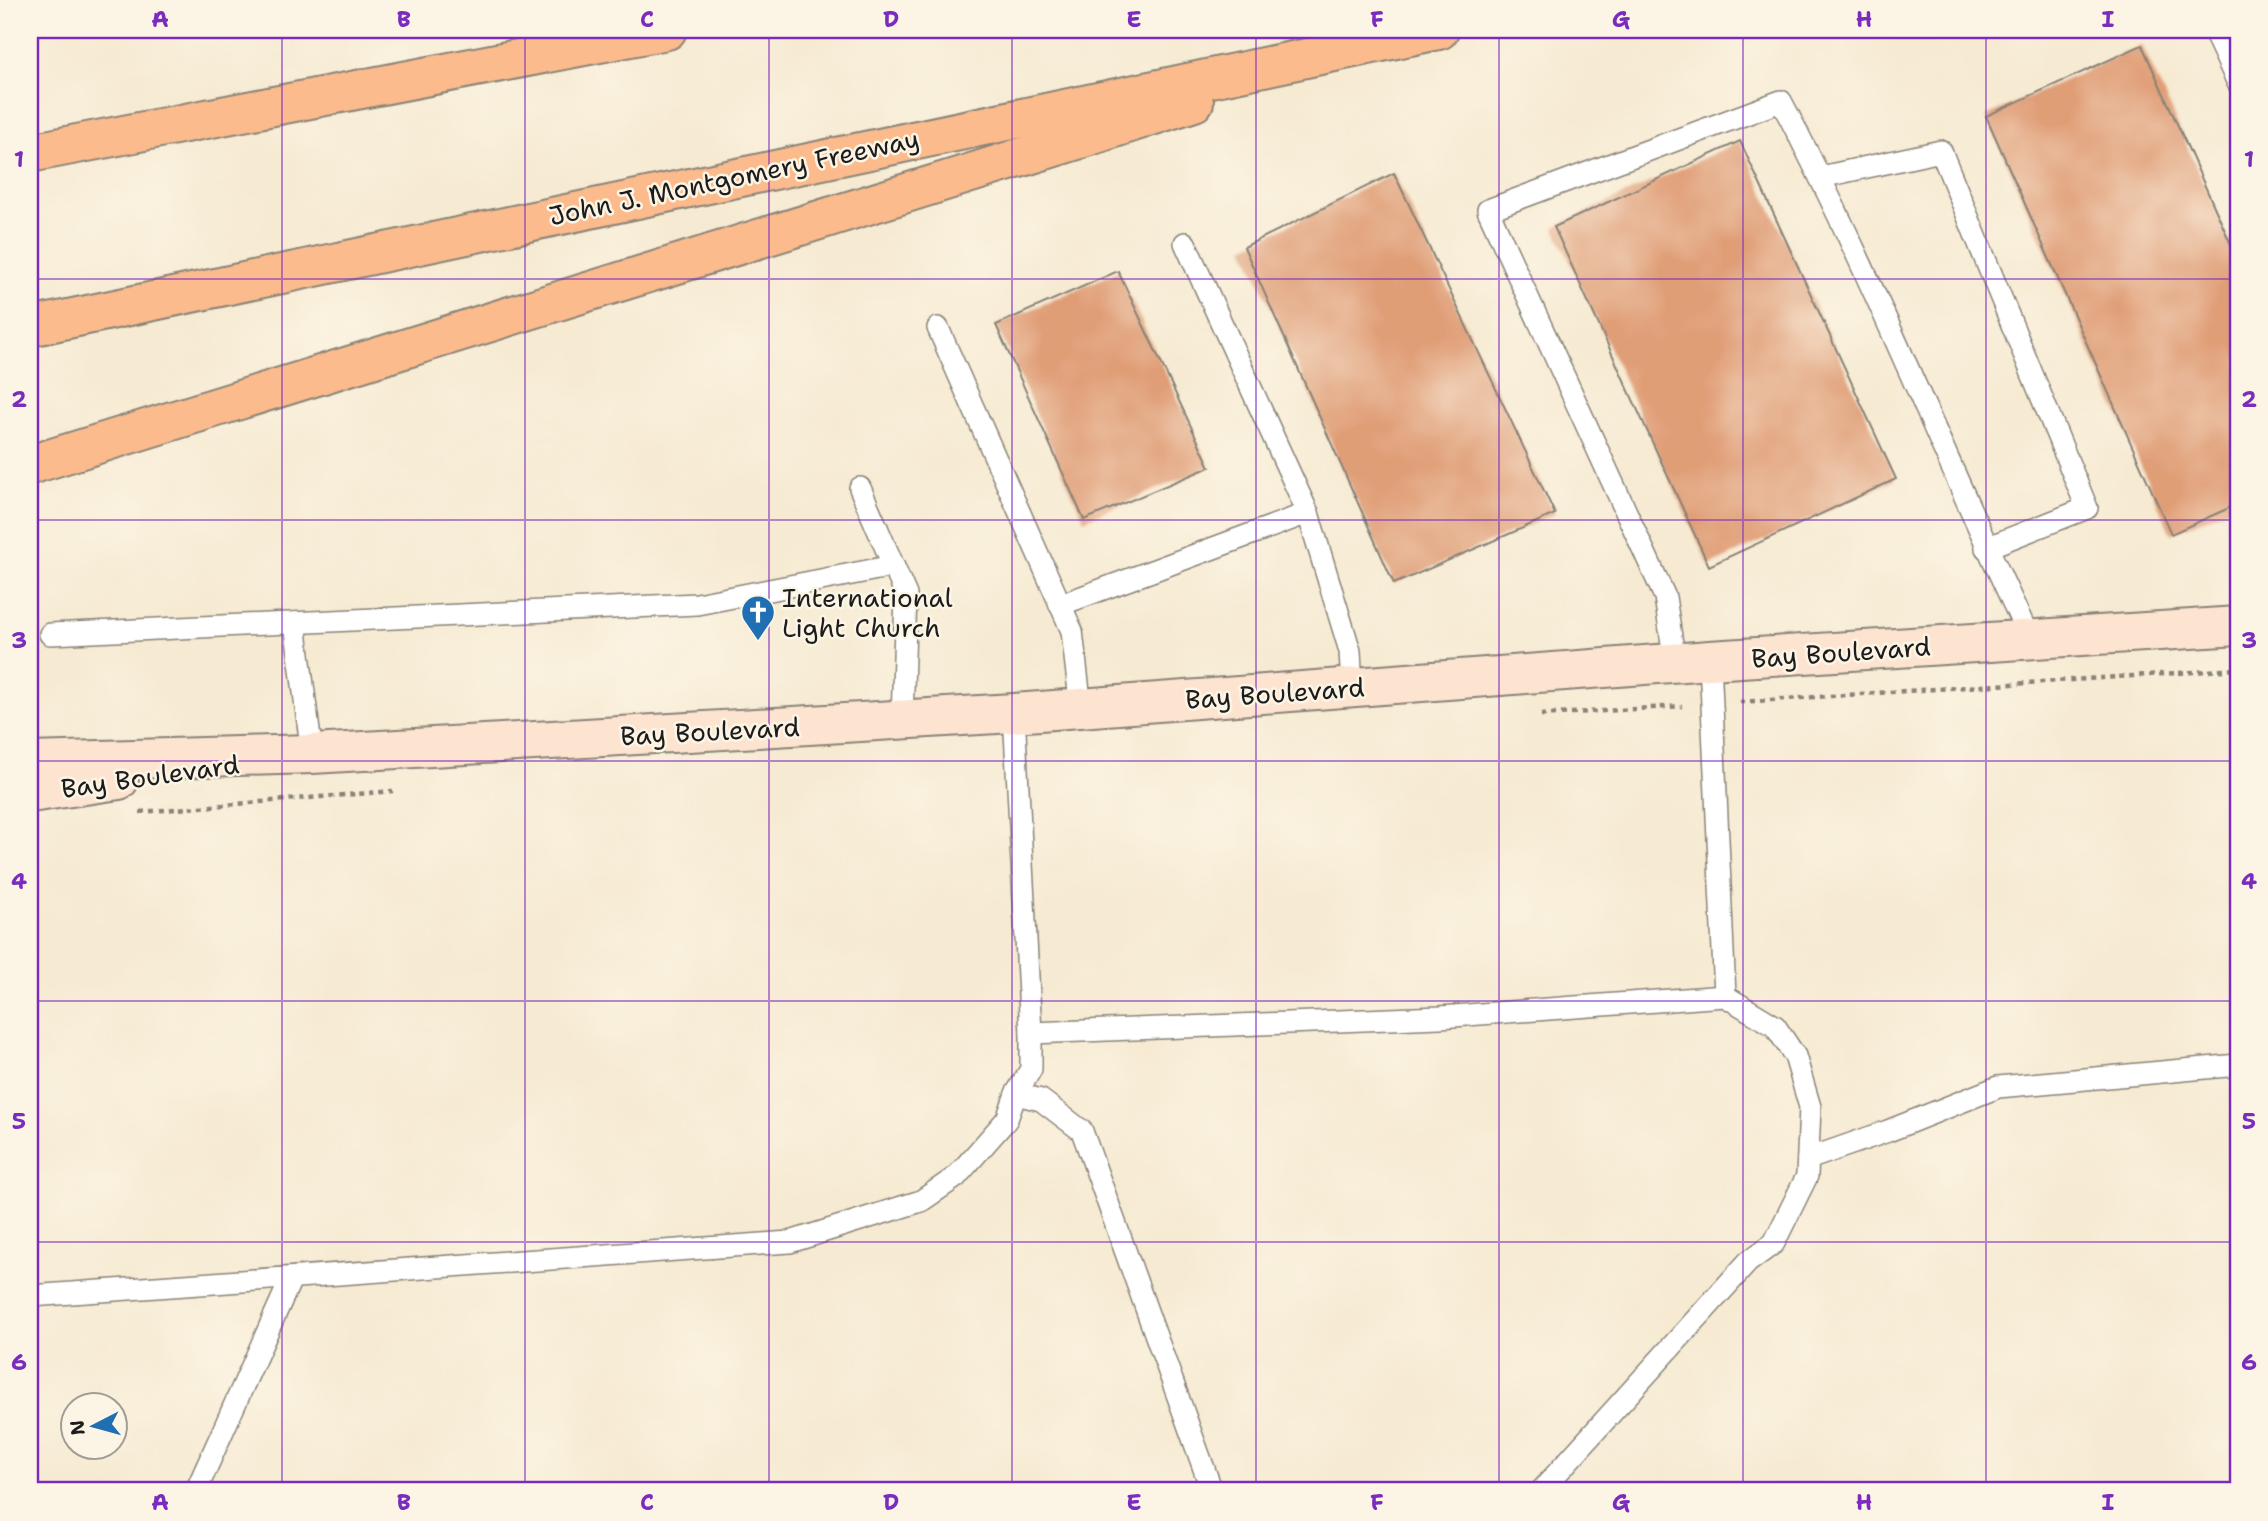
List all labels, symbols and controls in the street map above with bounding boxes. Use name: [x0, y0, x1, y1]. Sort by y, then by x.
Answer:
text: A: [151, 4, 169, 34]
text: B: [397, 4, 411, 34]
text: C: [640, 4, 654, 34]
text: D: [883, 4, 899, 34]
text: E: [1126, 4, 1142, 34]
text: F: [1370, 4, 1384, 34]
text: G: [1612, 4, 1631, 34]
text: H: [1856, 4, 1872, 34]
text: I: [2102, 4, 2115, 34]
street label: John J. Montgomery Freeway: [546, 121, 922, 233]
text: 1: [14, 144, 24, 174]
text: 1: [2244, 144, 2254, 174]
text: 2: [11, 384, 27, 414]
text: 2: [2241, 384, 2257, 414]
place label: International Light Church: [782, 580, 953, 645]
church icon: International Light Church: [739, 593, 777, 642]
text: 3: [11, 625, 27, 655]
text: 3: [2241, 625, 2257, 655]
street label: Bay Boulevard: [1750, 628, 1932, 676]
street label: Bay Boulevard: [1184, 669, 1366, 717]
street label: Bay Boulevard: [619, 709, 801, 753]
street label: Bay Boulevard: [59, 746, 241, 806]
text: 4: [11, 866, 27, 896]
text: 4: [2241, 866, 2257, 896]
text: 5: [12, 1106, 26, 1136]
text: 5: [2242, 1106, 2256, 1136]
text: 6: [11, 1347, 27, 1377]
text: 6: [2241, 1347, 2257, 1377]
north arrow: [60, 1392, 130, 1462]
text: N: [64, 1419, 91, 1437]
text: A: [151, 1487, 169, 1517]
text: B: [397, 1487, 411, 1517]
text: C: [640, 1487, 654, 1517]
text: D: [883, 1487, 899, 1517]
text: E: [1126, 1487, 1142, 1517]
text: F: [1370, 1487, 1384, 1517]
text: G: [1612, 1487, 1631, 1517]
text: H: [1856, 1487, 1872, 1517]
text: I: [2102, 1487, 2115, 1517]

